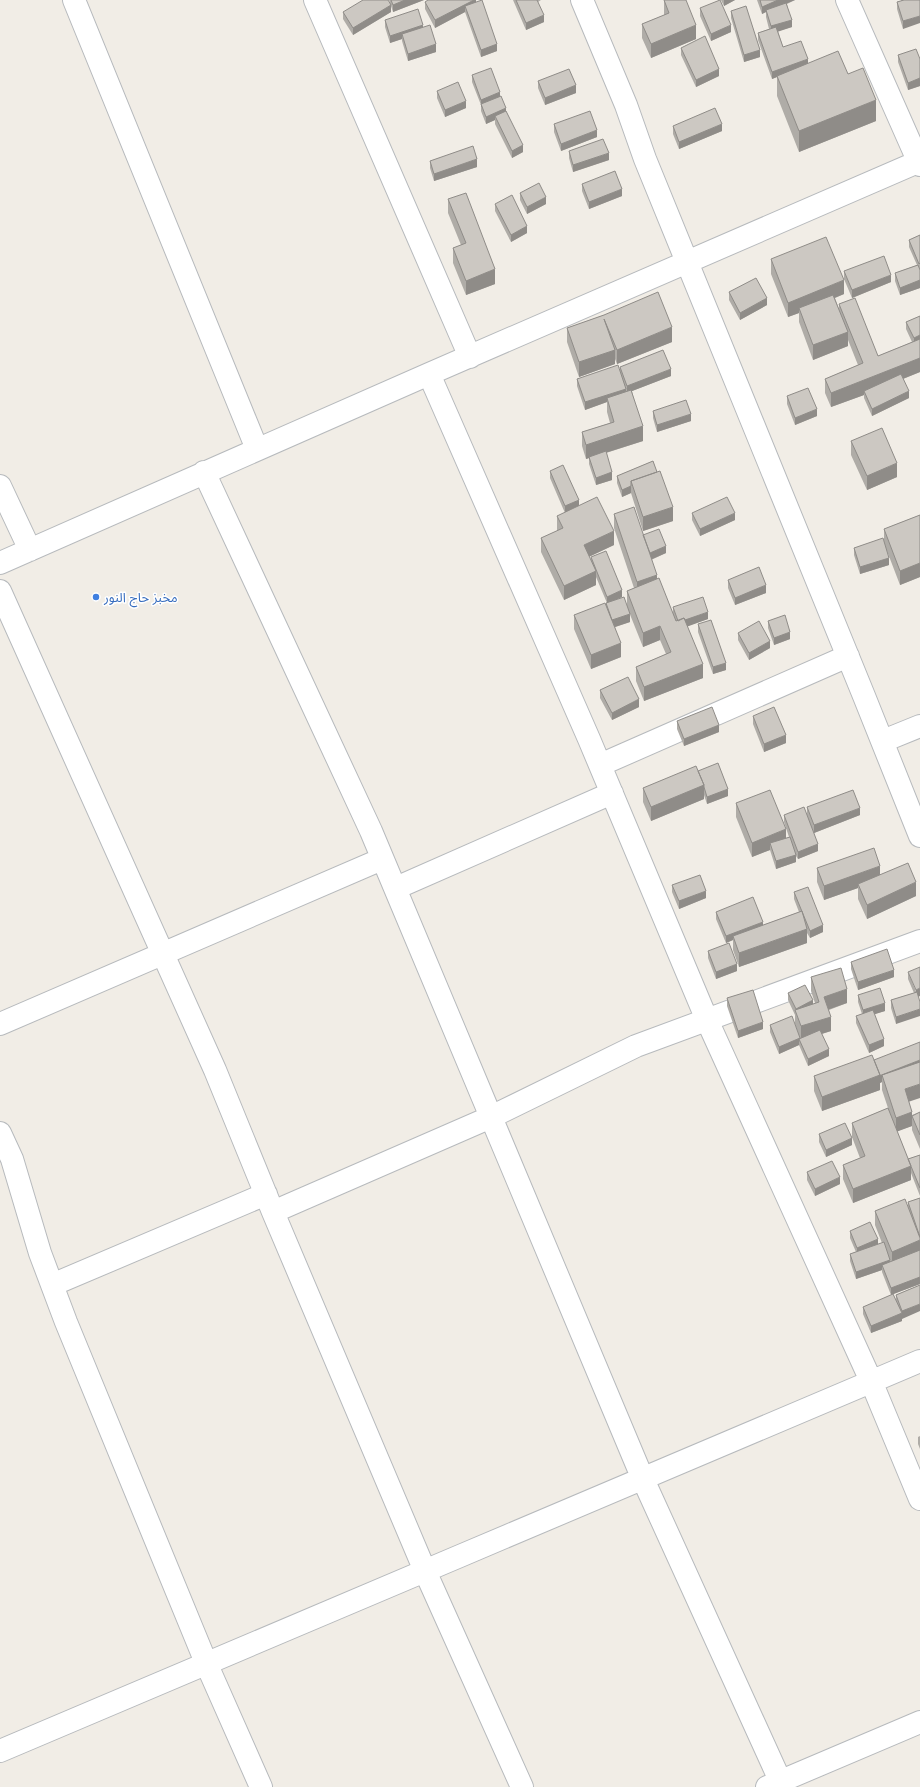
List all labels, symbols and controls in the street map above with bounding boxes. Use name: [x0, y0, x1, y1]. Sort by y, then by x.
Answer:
place label: مخبز حاج النور: [103, 590, 178, 608]
marker: مخبز حاج النور: [91, 592, 101, 602]

